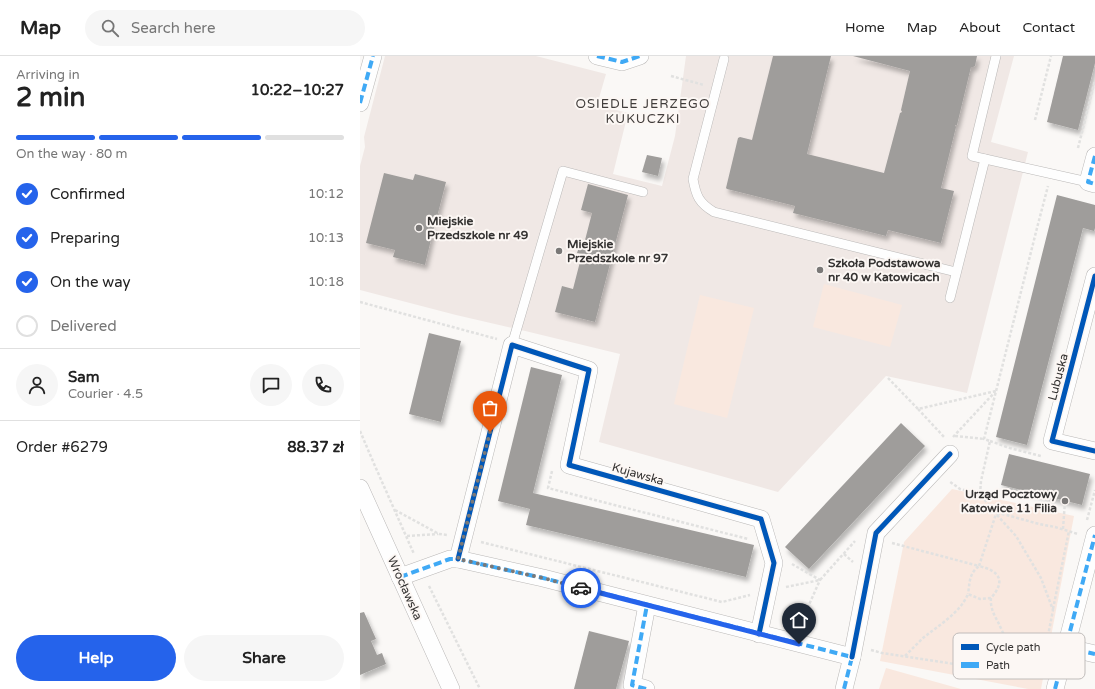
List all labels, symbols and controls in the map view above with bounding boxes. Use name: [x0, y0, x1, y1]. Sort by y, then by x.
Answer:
search box: [85, 10, 365, 46]
text: Map: [20, 17, 61, 39]
icon: search: [99, 17, 121, 39]
text: Search here: [131, 19, 215, 37]
text: Home: [845, 19, 885, 36]
text: Map: [907, 19, 937, 36]
text: About: [959, 19, 1001, 36]
text: Contact: [1023, 19, 1075, 36]
text: Arriving in: [16, 67, 80, 83]
text: 10:22–10:27: [251, 81, 344, 99]
text: 2 min: [16, 82, 85, 113]
district label: OSIEDLE JERZEGO KUKUCZKI: [576, 96, 711, 127]
text: On the way · 80 m: [16, 146, 128, 162]
icon: check: [16, 183, 38, 205]
text: Confirmed: [50, 185, 125, 203]
text: 10:12: [308, 186, 344, 202]
place label: Miejskie Przedszkole nr 49: [427, 214, 529, 242]
marker: Miejskie Przedszkole nr 49: [414, 223, 424, 233]
icon: check: [16, 227, 38, 249]
text: Preparing: [50, 229, 120, 247]
text: 10:13: [308, 230, 344, 246]
place label: Miejskie Przedszkole nr 97: [567, 237, 669, 265]
marker: Miejskie Przedszkole nr 97: [554, 246, 564, 256]
place label: Szkoła Podstawowa nr 40 w Katowicach: [828, 256, 941, 284]
marker: Szkoła Podstawowa nr 40 w Katowicach: [815, 265, 825, 275]
icon: check: [16, 271, 38, 293]
text: On the way: [50, 273, 130, 291]
text: 10:18: [308, 274, 344, 290]
text: Delivered: [50, 317, 117, 335]
street label: Lubuska: [1045, 352, 1071, 402]
button: person: [16, 364, 58, 406]
button: chat: [250, 364, 292, 406]
button: phone: [302, 364, 344, 406]
text: Sam: [68, 368, 99, 386]
text: Courier · 4.5: [68, 386, 143, 402]
pin: [473, 391, 507, 432]
icon: bag: [479, 397, 501, 419]
text: Order #6279: [16, 438, 108, 456]
text: 88.37 zł: [287, 438, 344, 456]
street label: Kujawska: [610, 460, 666, 488]
place label: Urząd Pocztowy Katowice 11 Filia: [961, 487, 1058, 515]
marker: Urząd Pocztowy Katowice 11 Filia: [1060, 496, 1070, 506]
street label: Wrocławska: [385, 554, 425, 622]
courier: [561, 568, 601, 608]
icon: car: [570, 577, 592, 599]
pin: [782, 603, 816, 644]
icon: home: [788, 609, 810, 631]
legend: [953, 633, 1085, 679]
button: Help: [16, 635, 176, 681]
button: Share: [184, 635, 344, 681]
text: Cycle path: [986, 641, 1041, 654]
text: Path: [986, 659, 1010, 672]

